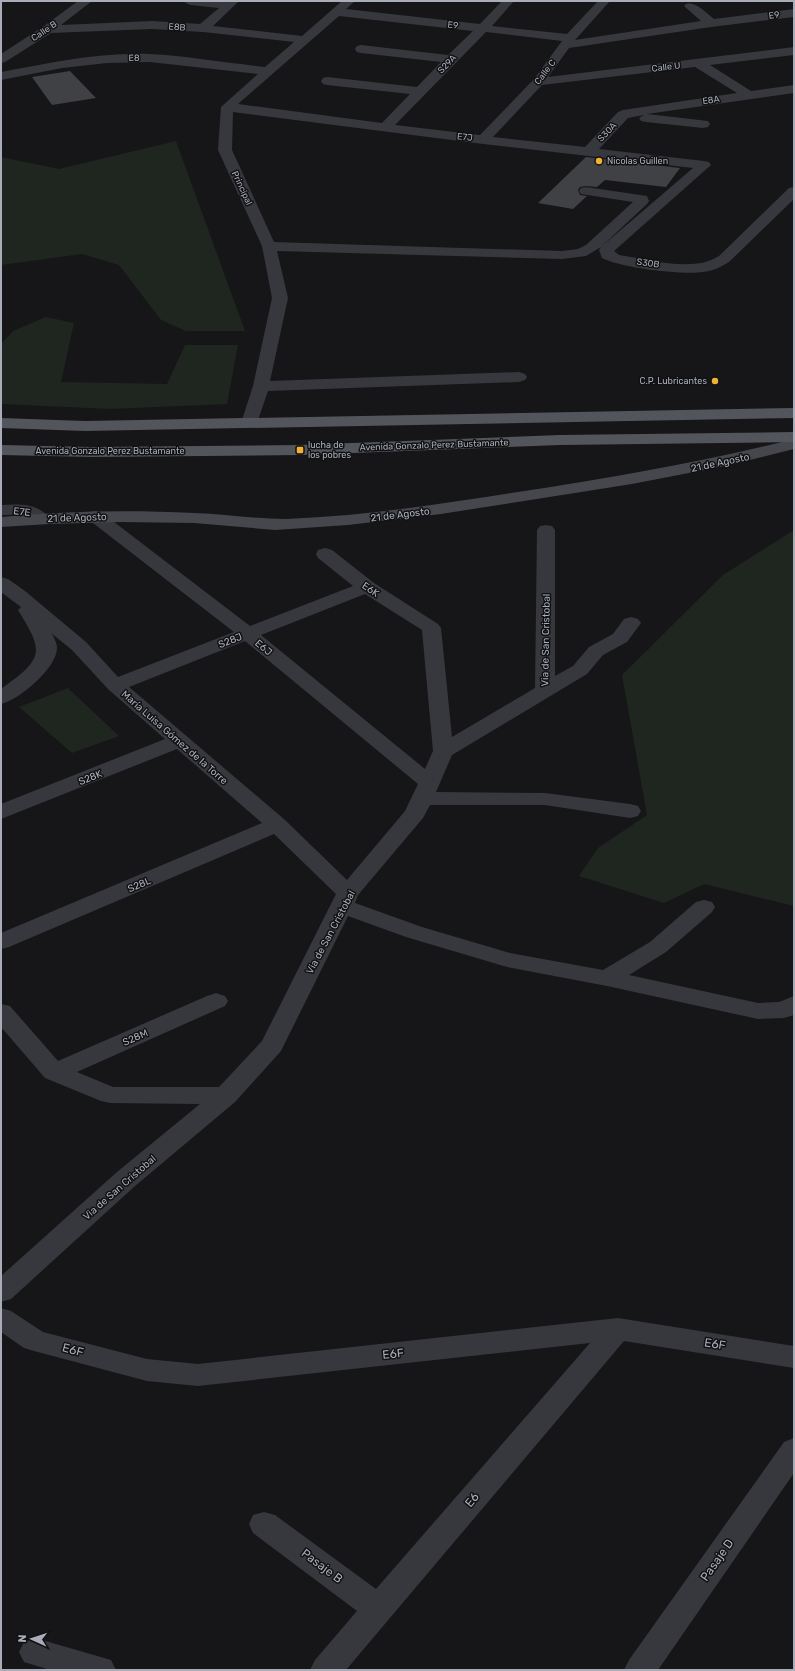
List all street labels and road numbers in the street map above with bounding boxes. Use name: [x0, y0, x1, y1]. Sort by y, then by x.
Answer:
street label: E9: [768, 9, 780, 21]
street label: Calle B: [29, 19, 59, 43]
street label: E9: [447, 19, 459, 31]
street label: E8B: [168, 21, 186, 33]
street label: E8: [128, 53, 140, 63]
street label: S29A: [436, 53, 458, 75]
street label: Calle C: [532, 58, 558, 86]
street label: Calle U: [651, 60, 681, 74]
street label: E8A: [702, 94, 720, 106]
street label: S30A: [596, 120, 618, 144]
street label: E7J: [457, 131, 473, 143]
street label: Principal: [230, 169, 254, 207]
street label: S30B: [636, 256, 660, 270]
street label: Avenida Gonzalo Perez Bustamante: [359, 437, 509, 453]
street label: Avenida Gonzalo Perez Bustamante: [36, 446, 184, 456]
street label: 21 de Agosto: [690, 451, 751, 475]
street label: E7E: [13, 505, 31, 519]
street label: 21 de Agosto: [370, 505, 431, 525]
street label: 21 de Agosto: [47, 511, 107, 525]
street label: E6K: [360, 580, 381, 600]
street label: Via de San Cristobal: [539, 594, 553, 686]
street label: S28J: [217, 631, 244, 651]
street label: E6J: [252, 637, 274, 658]
street label: María Luisa Gómez de la Torre: [119, 688, 230, 787]
street label: S28K: [77, 768, 104, 788]
street label: S28L: [126, 875, 153, 895]
street label: Via de San Cristobal: [304, 889, 358, 976]
street label: S28M: [121, 1027, 150, 1049]
street label: Via de San Cristobal: [81, 1153, 159, 1223]
street label: E6F: [703, 1335, 727, 1353]
street label: E6F: [61, 1340, 85, 1360]
street label: E6F: [382, 1346, 404, 1362]
street label: E6: [462, 1490, 482, 1510]
street label: Pasaje D: [697, 1536, 737, 1584]
street label: Pasaje B: [299, 1546, 345, 1586]

